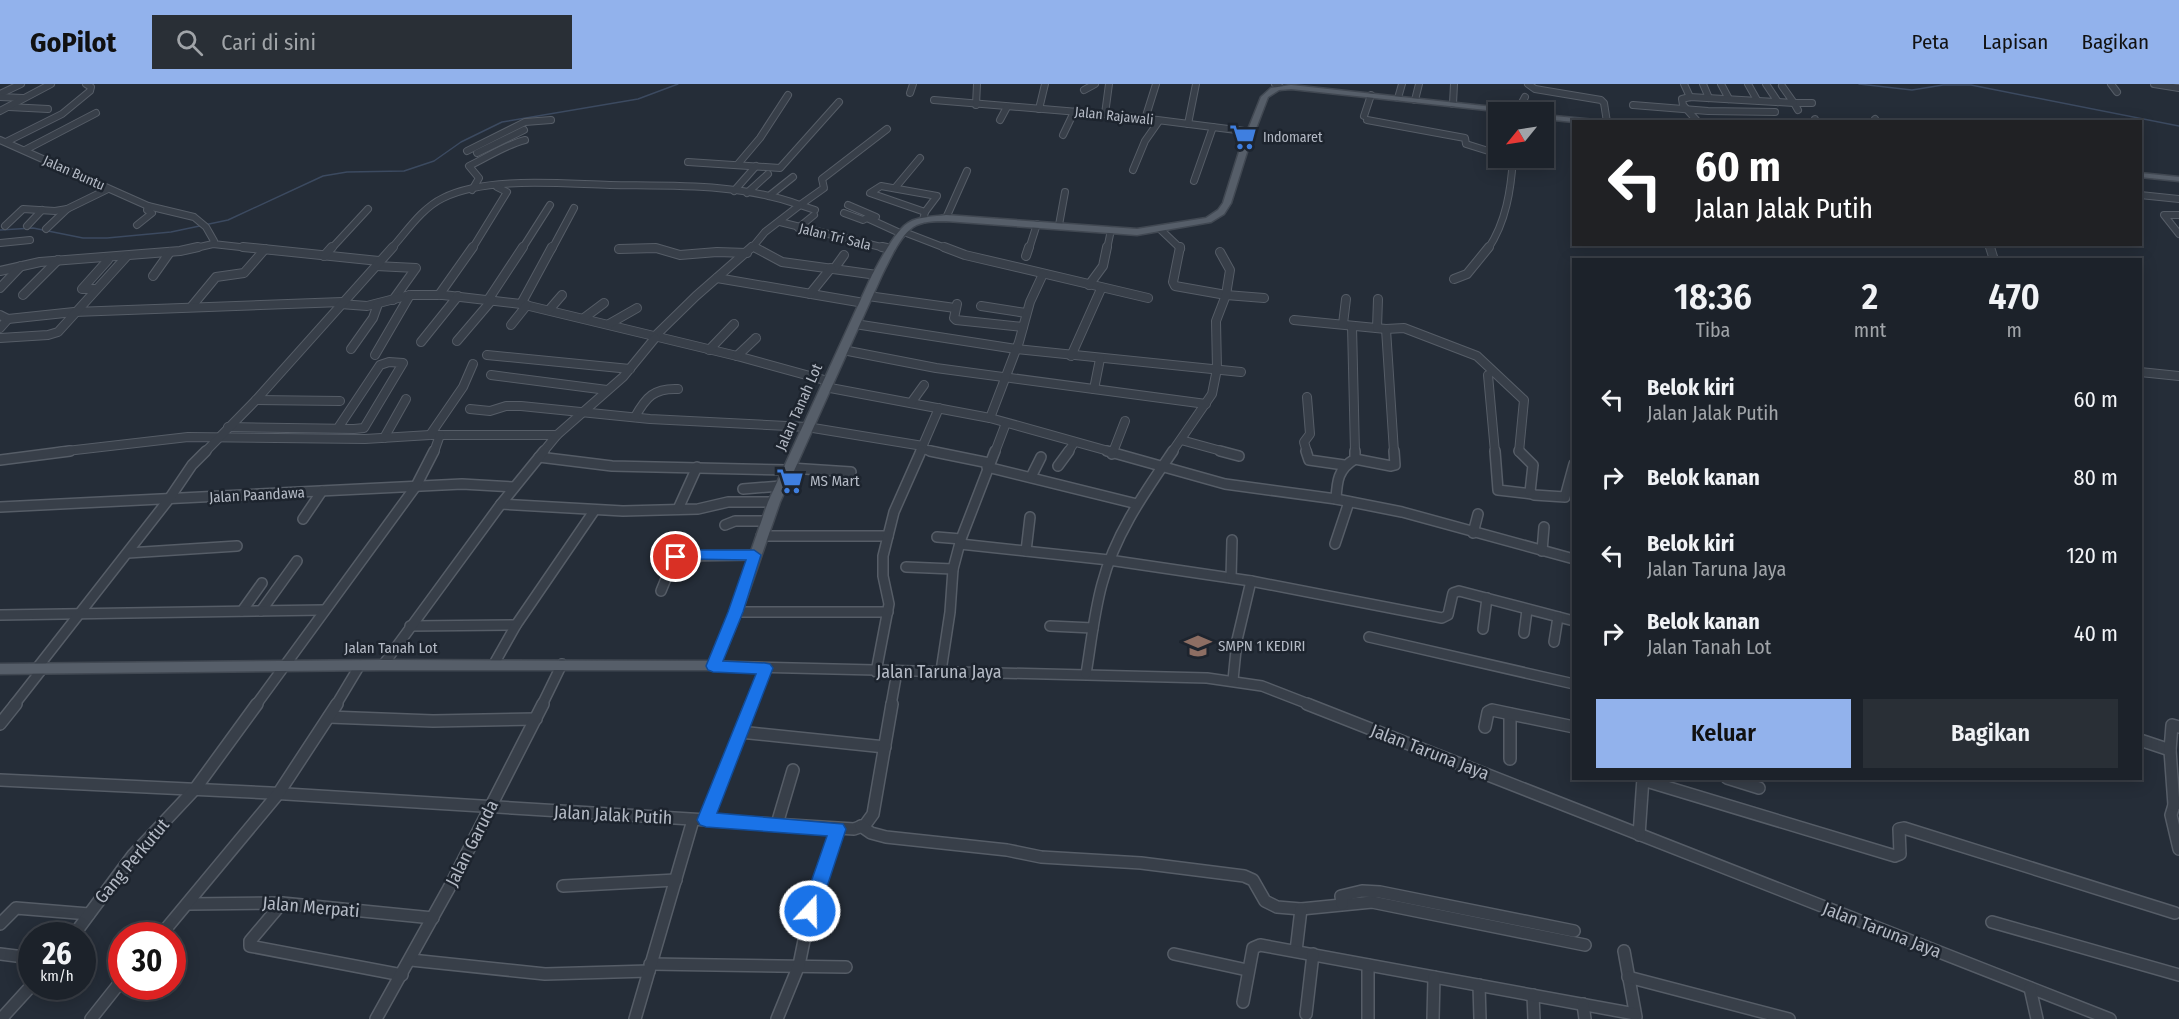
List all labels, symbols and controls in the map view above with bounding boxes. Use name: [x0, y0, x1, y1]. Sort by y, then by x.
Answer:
search box: [152, 15, 572, 69]
text: GoPilot: [30, 26, 116, 59]
icon: search: [173, 26, 206, 59]
text: Cari di sini: [221, 29, 316, 56]
text: Peta: [1912, 29, 1949, 55]
text: Lapisan: [1982, 29, 2048, 55]
text: Bagikan: [2081, 29, 2149, 55]
north arrow: [1488, 102, 1554, 168]
map controls: [1488, 102, 1554, 168]
street label: Jalan Rajawali: [1074, 103, 1154, 129]
supermarket icon: Indomaret: [1228, 122, 1258, 152]
place label: Indomaret: [1263, 129, 1323, 146]
text: 60 m: [1695, 142, 1781, 192]
icon: left: [1596, 144, 1674, 222]
street label: Jalan Buntu: [40, 152, 108, 194]
text: Jalan Jalak Putih: [1695, 193, 1873, 225]
street label: Jalan Tri Sala: [797, 220, 873, 254]
text: 18:36: [1674, 275, 1752, 319]
text: 2: [1862, 275, 1878, 319]
text: 470: [1988, 275, 2040, 319]
text: Tiba: [1696, 318, 1730, 342]
text: mnt: [1854, 318, 1886, 342]
text: m: [2006, 318, 2022, 342]
street label: Jalan Tanah Lot: [772, 361, 826, 453]
text: Belok kiri: [1647, 374, 1735, 401]
icon: left: [1596, 383, 1629, 416]
text: 60 m: [2074, 386, 2118, 413]
text: Jalan Jalak Putih: [1647, 401, 1779, 425]
icon: right: [1596, 461, 1629, 494]
text: Belok kanan: [1647, 464, 1760, 491]
text: 80 m: [2073, 464, 2118, 491]
supermarket icon: MS Mart: [775, 466, 805, 496]
place label: MS Mart: [810, 472, 860, 490]
street label: Jalan Paandawa: [209, 484, 305, 506]
text: Belok kiri: [1647, 530, 1735, 557]
pin: [650, 531, 701, 582]
icon: left: [1596, 539, 1629, 572]
icon: arrive: [659, 540, 692, 573]
text: 120 m: [2066, 542, 2118, 569]
text: Jalan Taruna Jaya: [1647, 557, 1786, 581]
text: Belok kanan: [1647, 608, 1760, 635]
icon: right: [1596, 617, 1629, 650]
text: 40 m: [2074, 620, 2118, 647]
school or university icon: SMPN 1 KEDIRI: [1183, 631, 1213, 661]
text: Jalan Tanah Lot: [1647, 635, 1771, 659]
place label: SMPN 1 KEDIRI: [1218, 637, 1306, 655]
street label: Jalan Tanah Lot: [344, 639, 438, 657]
street label: Jalan Taruna Jaya: [876, 661, 1002, 683]
button: Keluar: [1596, 699, 1851, 768]
button: Bagikan: [1863, 699, 2118, 768]
street label: Jalan Taruna Jaya: [1368, 719, 1493, 785]
street label: Jalan Garuda: [441, 796, 503, 890]
street label: Jalan Jalak Putih: [553, 801, 673, 829]
street label: Gang Perkutut: [90, 814, 174, 908]
position arrow: [778, 879, 842, 943]
street label: Jalan Merpati: [262, 892, 360, 922]
street label: Jalan Taruna Jaya: [1820, 897, 1945, 963]
speed limit sign: 30: [108, 922, 186, 1000]
text: 26: [42, 936, 72, 972]
text: km/h: [40, 967, 74, 985]

